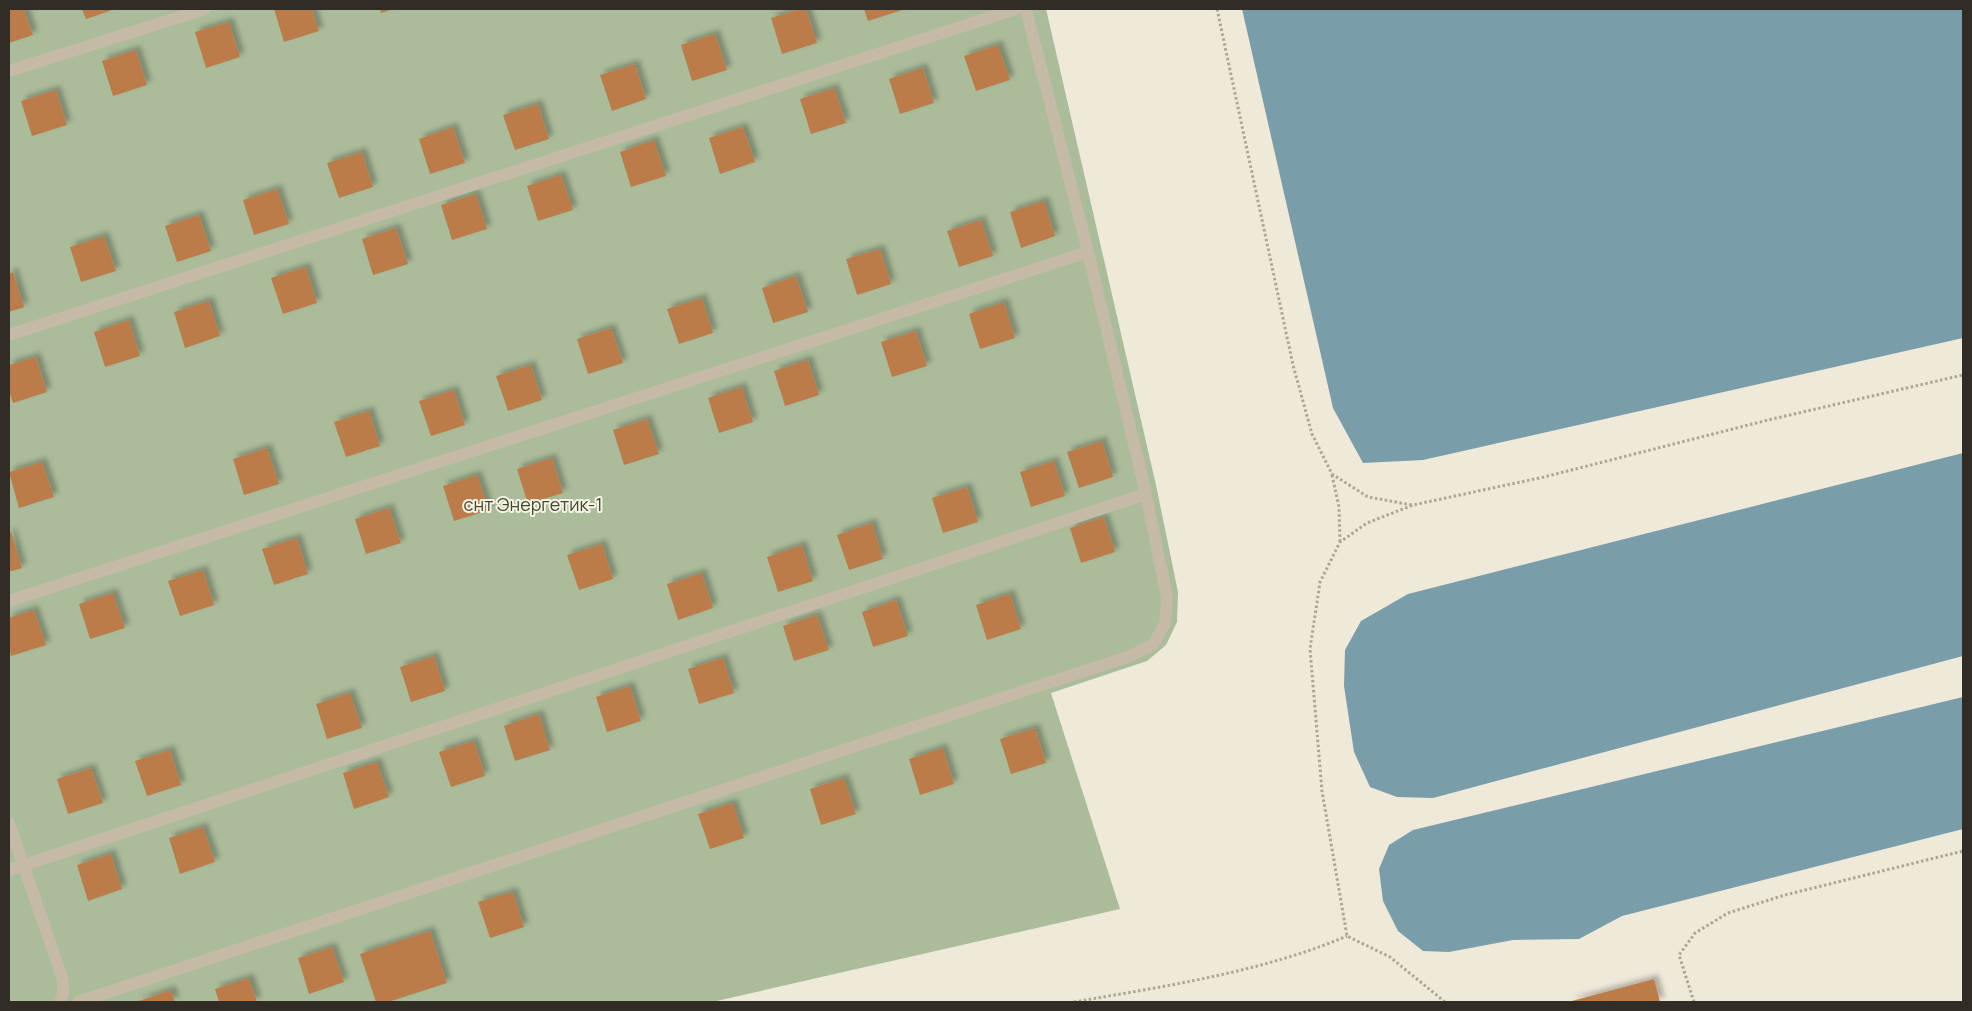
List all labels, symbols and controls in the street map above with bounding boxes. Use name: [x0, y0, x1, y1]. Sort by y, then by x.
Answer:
park label: снт Энергетик-1: [464, 492, 602, 516]

